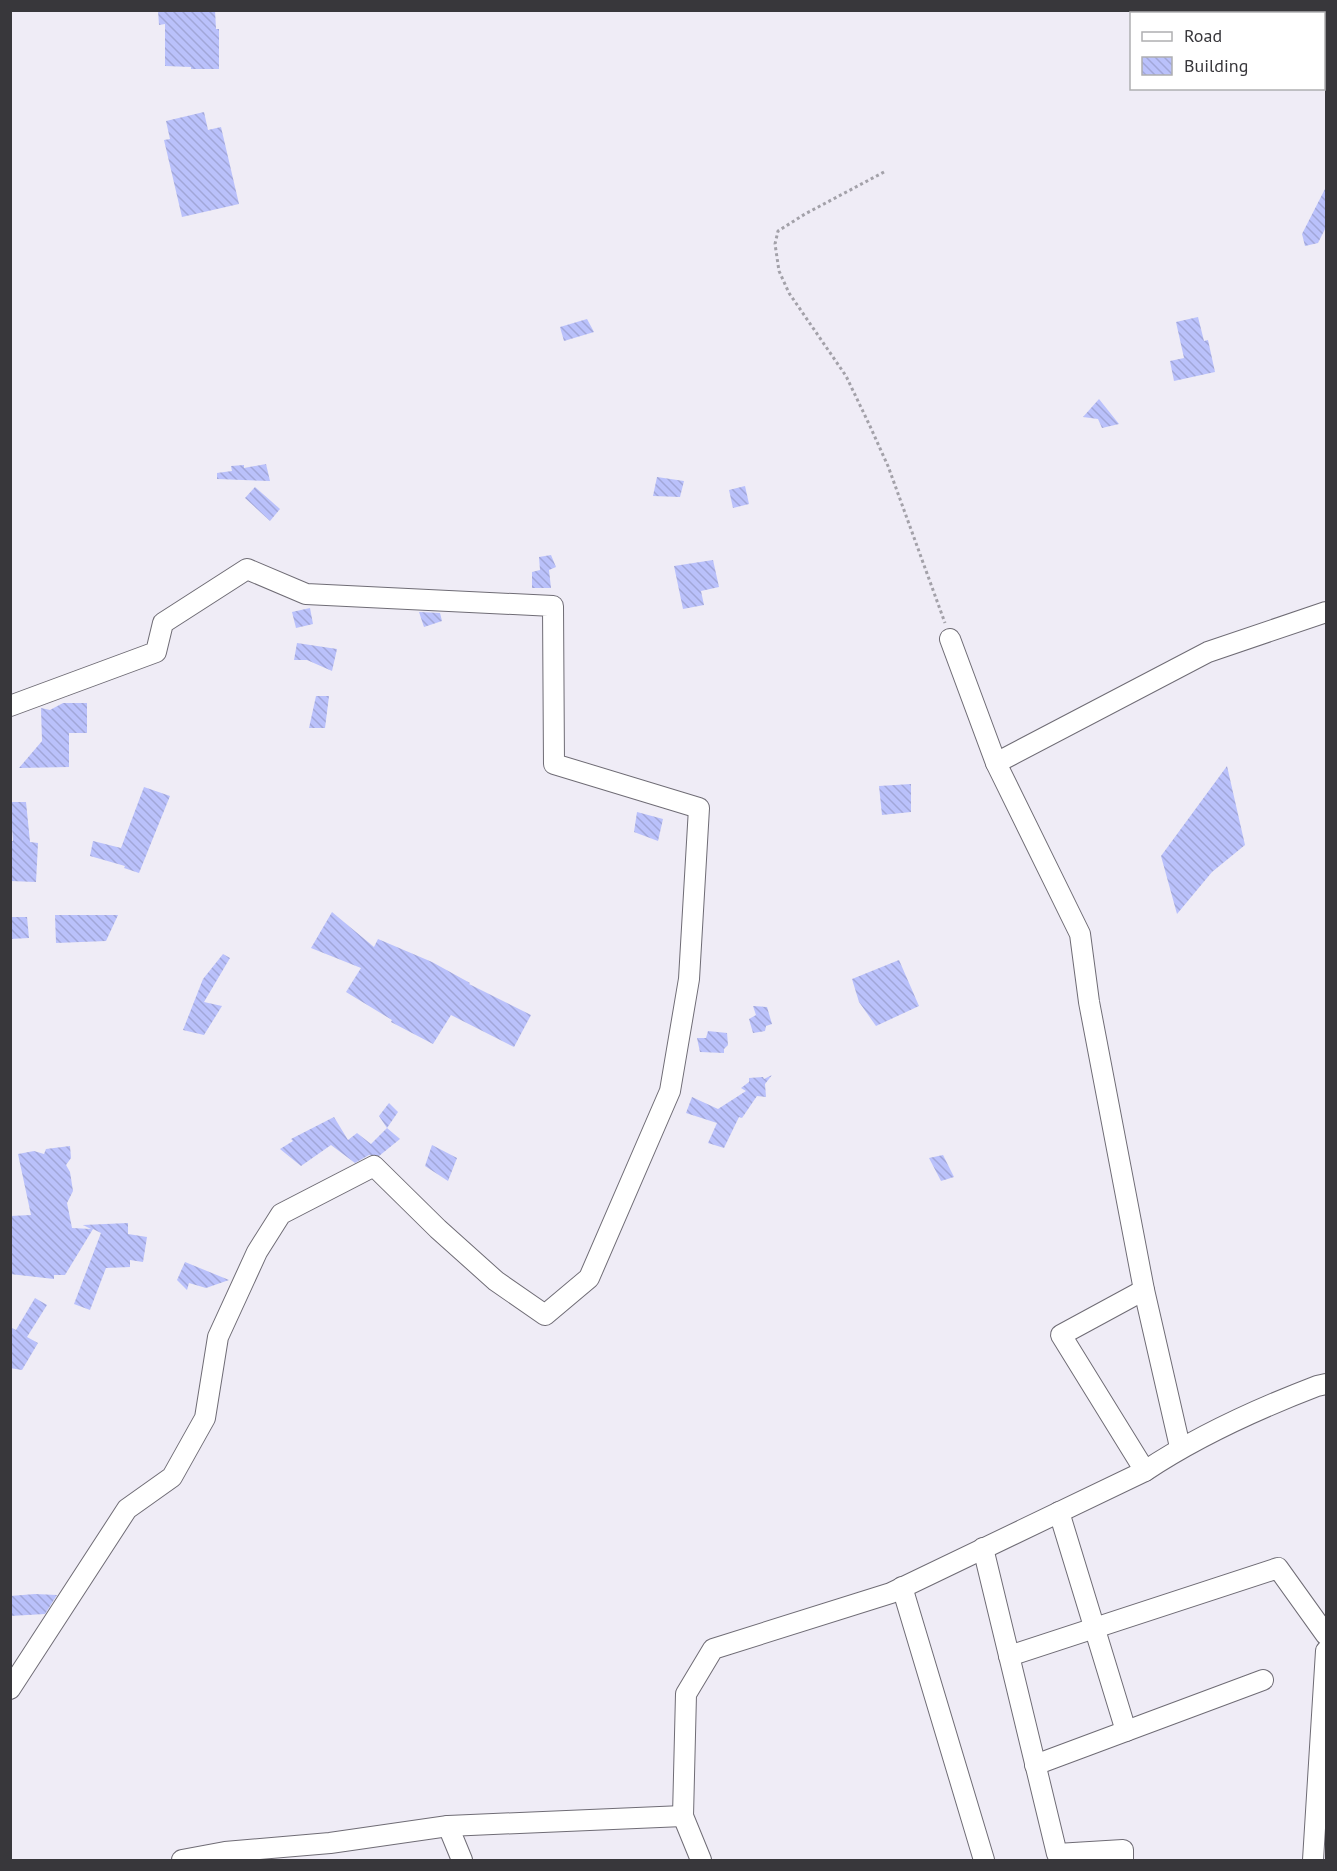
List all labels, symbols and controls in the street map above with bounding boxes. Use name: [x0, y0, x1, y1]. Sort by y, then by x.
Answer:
legend: [1130, 12, 1325, 90]
text: Road: [1184, 24, 1222, 47]
text: Building: [1184, 54, 1248, 77]

